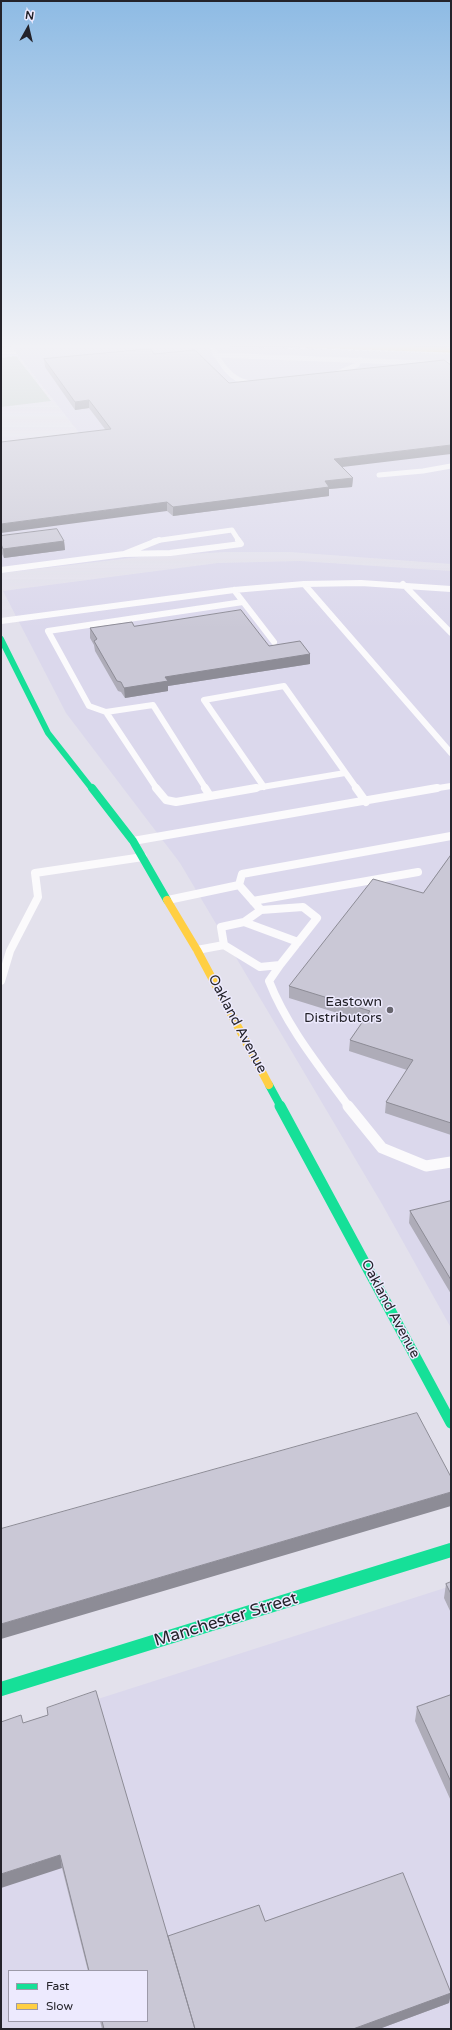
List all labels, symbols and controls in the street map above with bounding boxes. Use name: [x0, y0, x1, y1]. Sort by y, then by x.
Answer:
north arrow: [8, 8, 48, 48]
text: N: [24, 9, 35, 23]
street label: Oakland Avenue: [204, 972, 270, 1076]
place label: Eastown Distributors: [304, 994, 382, 1026]
marker: Eastown Distributors: [385, 1005, 395, 1015]
street label: Oakland Avenue: [357, 1257, 423, 1361]
street label: Manchester Street: [152, 1588, 300, 1652]
legend: [8, 1970, 148, 2022]
text: Fast: [46, 1979, 69, 1993]
text: Slow: [46, 1999, 73, 2013]

